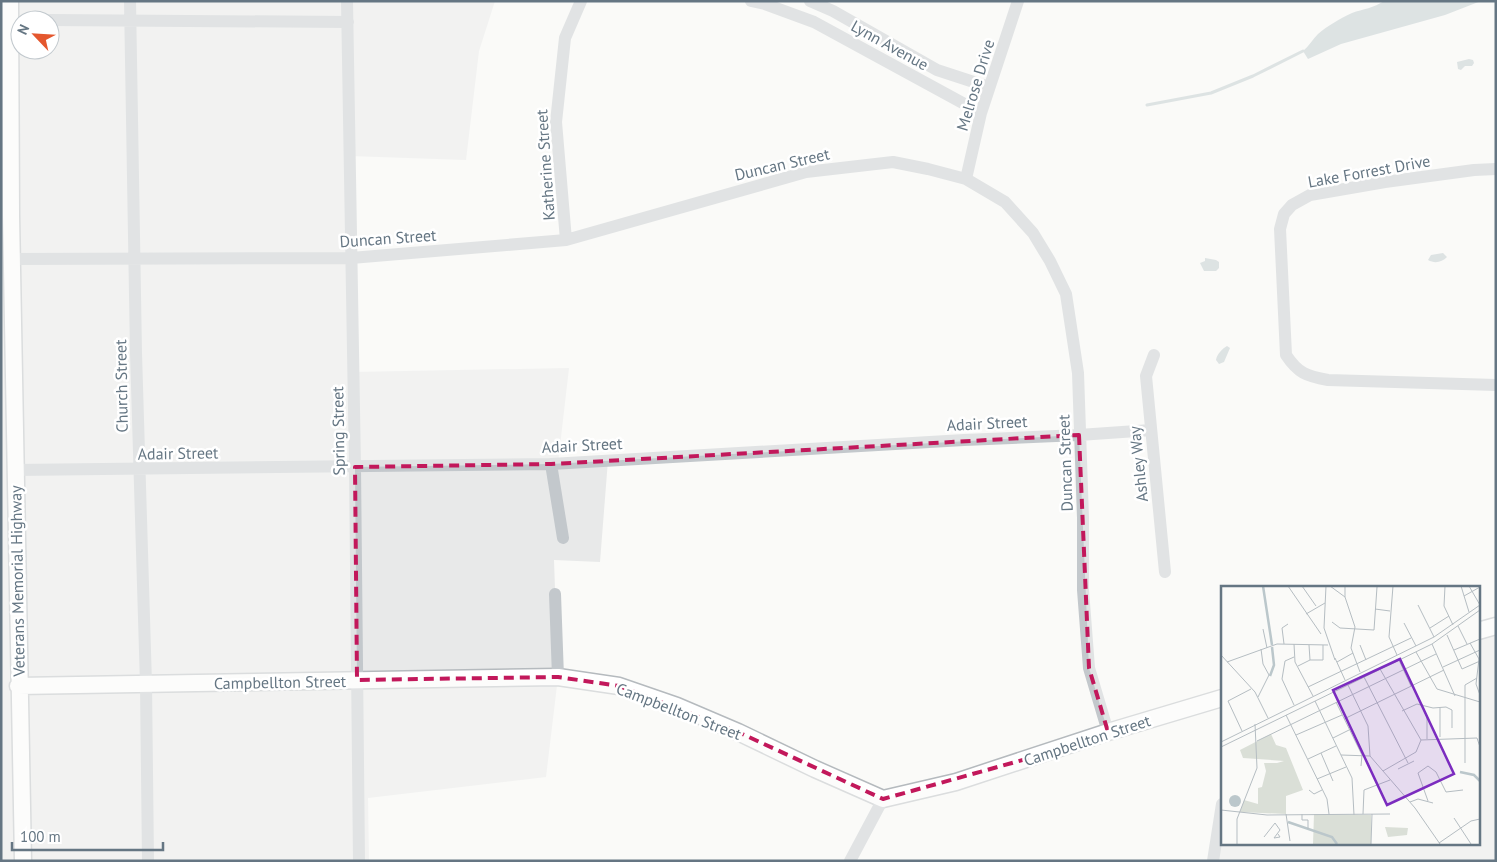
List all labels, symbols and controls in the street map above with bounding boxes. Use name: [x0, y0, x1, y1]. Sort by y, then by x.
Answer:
north arrow: [10, 10, 60, 60]
street label: Lynn Avenue: [848, 16, 932, 74]
text: N: [13, 22, 33, 37]
street label: Melrose Drive: [952, 37, 998, 133]
street label: Katherine Street: [531, 108, 559, 221]
street label: Duncan Street: [733, 143, 832, 185]
street label: Lake Forrest Drive: [1306, 150, 1432, 192]
street label: Duncan Street: [339, 225, 438, 251]
street label: Church Street: [110, 339, 132, 433]
street label: Spring Street: [327, 386, 349, 476]
street label: Adair Street: [946, 411, 1028, 435]
street label: Duncan Street: [1053, 414, 1077, 512]
street label: Ashley Way: [1124, 425, 1152, 503]
street label: Adair Street: [541, 433, 623, 457]
street label: Adair Street: [137, 442, 219, 464]
street label: Veterans Memorial Highway: [5, 485, 29, 678]
inset map: [1221, 586, 1480, 844]
street label: Campbellton Street: [214, 671, 347, 693]
street label: Campbellton Street: [614, 678, 745, 744]
street label: Campbellton Street: [1021, 710, 1154, 770]
scale bar: [12, 820, 164, 852]
text: 100 m: [20, 827, 61, 846]

